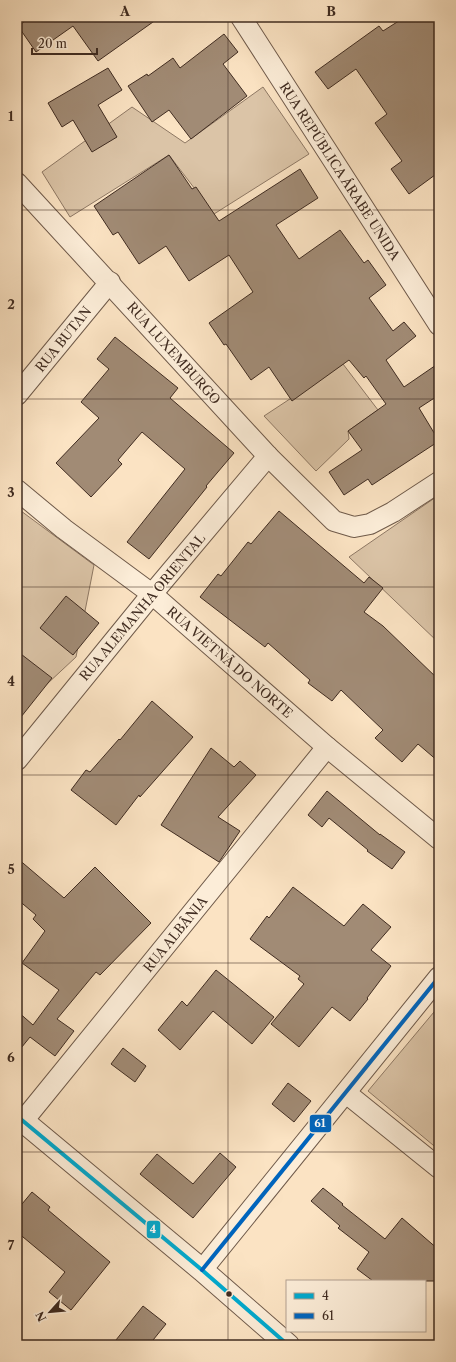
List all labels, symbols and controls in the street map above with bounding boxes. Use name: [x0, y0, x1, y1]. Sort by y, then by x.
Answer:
text: A: [119, 3, 131, 19]
text: B: [326, 3, 336, 19]
scale bar: [32, 30, 97, 56]
text: 20 m: [38, 36, 67, 51]
street label: RUA REPÚBLICA ÁRABE UNIDA: [276, 79, 404, 263]
text: 1: [8, 108, 14, 124]
text: 2: [7, 296, 15, 312]
street label: RUA LUXEMBURGO: [124, 299, 224, 408]
street label: RUA BUTAN: [32, 303, 94, 375]
text: 3: [7, 484, 15, 500]
street label: RUA ALEMANHA ORIENTAL: [76, 530, 209, 684]
street label: RUA VIETNÃ DO NORTE: [164, 603, 296, 721]
text: 4: [7, 673, 15, 689]
text: 5: [7, 861, 15, 877]
street label: RUA ALBÂNIA: [140, 893, 211, 975]
text: 6: [7, 1049, 15, 1065]
line badge: 61: [309, 1114, 332, 1133]
text: 61: [314, 1116, 326, 1130]
line badge: 4: [146, 1220, 161, 1239]
text: 4: [150, 1222, 157, 1236]
text: 7: [8, 1237, 15, 1253]
legend: [286, 1280, 426, 1332]
text: 4: [322, 1288, 329, 1303]
unlabelled marker: [224, 1289, 234, 1299]
north arrow: [30, 1292, 70, 1332]
text: 61: [322, 1308, 334, 1323]
text: N: [32, 1309, 49, 1324]

